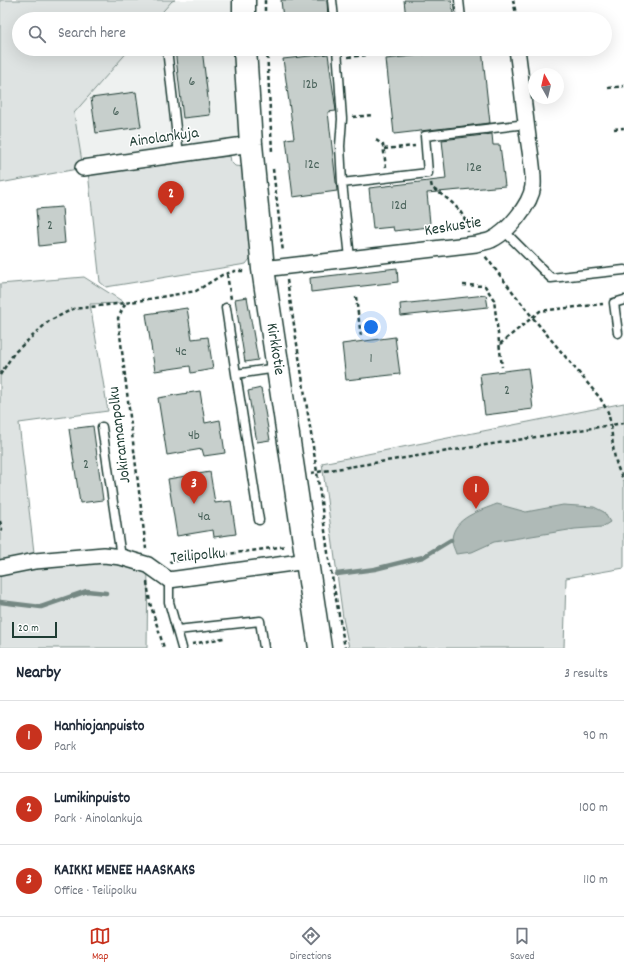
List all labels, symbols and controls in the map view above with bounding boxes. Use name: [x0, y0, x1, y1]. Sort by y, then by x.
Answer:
search box: [12, 12, 612, 56]
icon: search: [26, 23, 48, 45]
text: Search here: [58, 23, 126, 45]
north arrow: [528, 68, 564, 104]
house number: 6: [189, 72, 196, 92]
house number: 12b: [302, 75, 318, 95]
house number: 6: [113, 102, 120, 122]
street label: Ainolankuja: [128, 122, 201, 154]
house number: 12c: [305, 155, 320, 175]
house number: 12e: [466, 158, 482, 178]
pin: 2: [158, 181, 184, 214]
house number: 12d: [391, 196, 407, 216]
street label: Keskustie: [423, 211, 483, 243]
house number: 2: [47, 216, 53, 236]
your location: [361, 317, 381, 337]
street label: Kirkkotie: [260, 321, 290, 377]
house number: 4c: [175, 342, 187, 362]
house number: 1: [369, 349, 373, 369]
house number: 2: [504, 381, 510, 401]
street label: Jokirannanpolku: [103, 385, 137, 485]
house number: 4b: [188, 426, 200, 446]
house number: 2: [83, 455, 89, 475]
pin: 3: [181, 471, 207, 504]
pin: 1: [463, 476, 489, 509]
house number: 4a: [198, 507, 211, 527]
street label: Teilipolku: [170, 542, 226, 570]
scale bar: [12, 620, 57, 639]
text: 20 m: [18, 621, 39, 637]
text: Nearby: [16, 662, 60, 686]
text: 3 results: [564, 665, 608, 684]
text: Hanhiojanpuisto: [54, 716, 144, 738]
text: 1: [28, 727, 30, 746]
text: 90 m: [583, 727, 608, 746]
text: Park: [54, 738, 76, 757]
text: Lumikinpuisto: [54, 788, 130, 810]
text: 2: [26, 799, 32, 818]
text: 100 m: [579, 799, 608, 818]
text: Park · Ainolankuja: [54, 810, 142, 829]
text: KAIKKI MENEE HAASKAKS: [54, 860, 195, 882]
text: 3: [26, 871, 32, 890]
text: 110 m: [583, 871, 608, 890]
text: Office · Teilipolku: [54, 882, 137, 901]
tab: Map: [89, 925, 111, 965]
tab: Directions: [290, 925, 332, 965]
tab: Saved: [510, 925, 535, 965]

